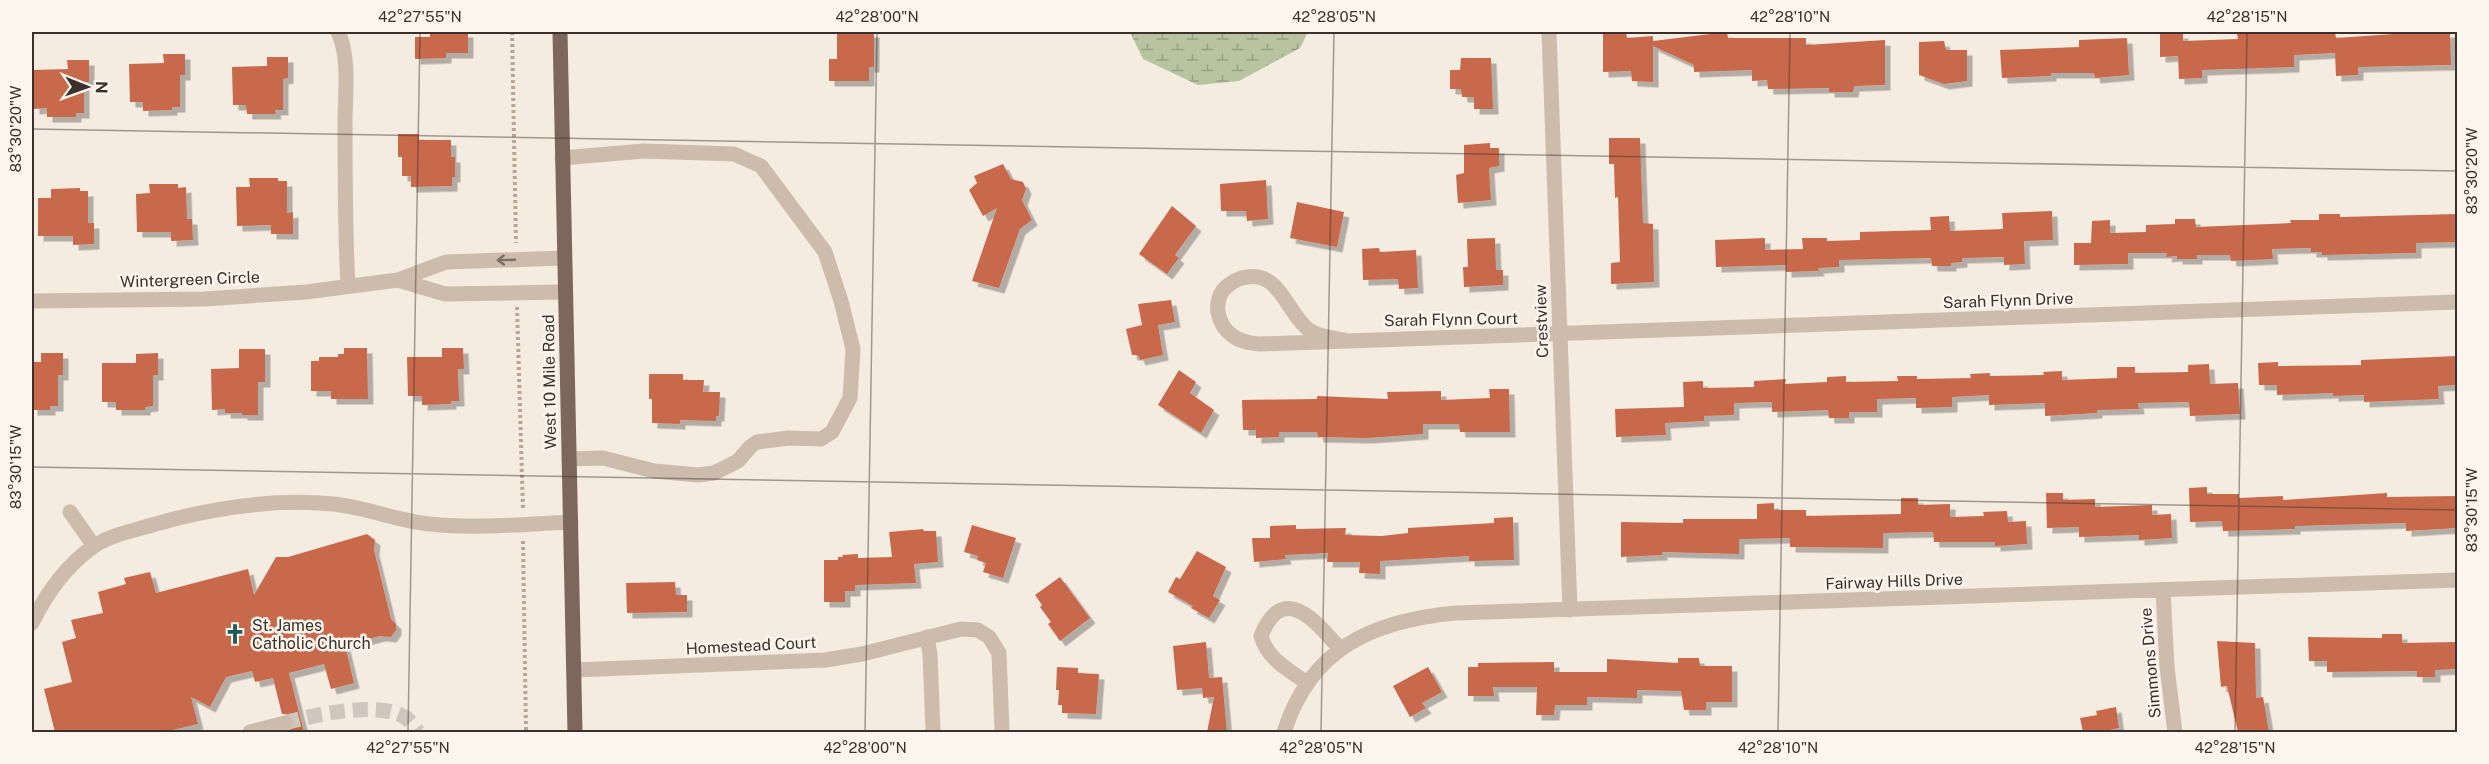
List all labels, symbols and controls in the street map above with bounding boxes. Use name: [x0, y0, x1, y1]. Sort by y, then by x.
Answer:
text: 42°27'55"N: [378, 8, 462, 25]
text: 42°28'00"N: [835, 8, 919, 25]
text: 42°28'05"N: [1292, 8, 1376, 25]
text: 42°28'10"N: [1750, 8, 1830, 25]
text: 42°28'15"N: [2206, 8, 2288, 25]
north arrow: [57, 57, 117, 117]
text: N: [92, 81, 111, 94]
text: 83°30'20"W: [7, 85, 24, 173]
text: 83°30'20"W: [2463, 127, 2480, 215]
one-way arrow: [496, 254, 516, 266]
street label: Wintergreen Circle: [120, 268, 260, 291]
street label: Crestview: [1531, 283, 1552, 358]
street label: Sarah Flynn Drive: [1942, 289, 2074, 312]
street label: Sarah Flynn Court: [1384, 309, 1518, 330]
street label: West 10 Mile Road: [539, 314, 560, 450]
text: 83°30'15"W: [7, 425, 24, 509]
text: 83°30'15"W: [2463, 468, 2480, 552]
street label: Fairway Hills Drive: [1825, 570, 1963, 593]
street label: Simmons Drive: [2136, 607, 2165, 719]
place label: St. James Catholic Church: [252, 616, 371, 653]
church icon: St. James Catholic Church: [223, 622, 247, 646]
street label: Homestead Court: [685, 633, 817, 658]
text: 42°27'55"N: [366, 739, 450, 756]
text: 42°28'00"N: [823, 739, 907, 756]
text: 42°28'05"N: [1279, 739, 1363, 756]
text: 42°28'10"N: [1738, 739, 1818, 756]
text: 42°28'15"N: [2194, 739, 2276, 756]

